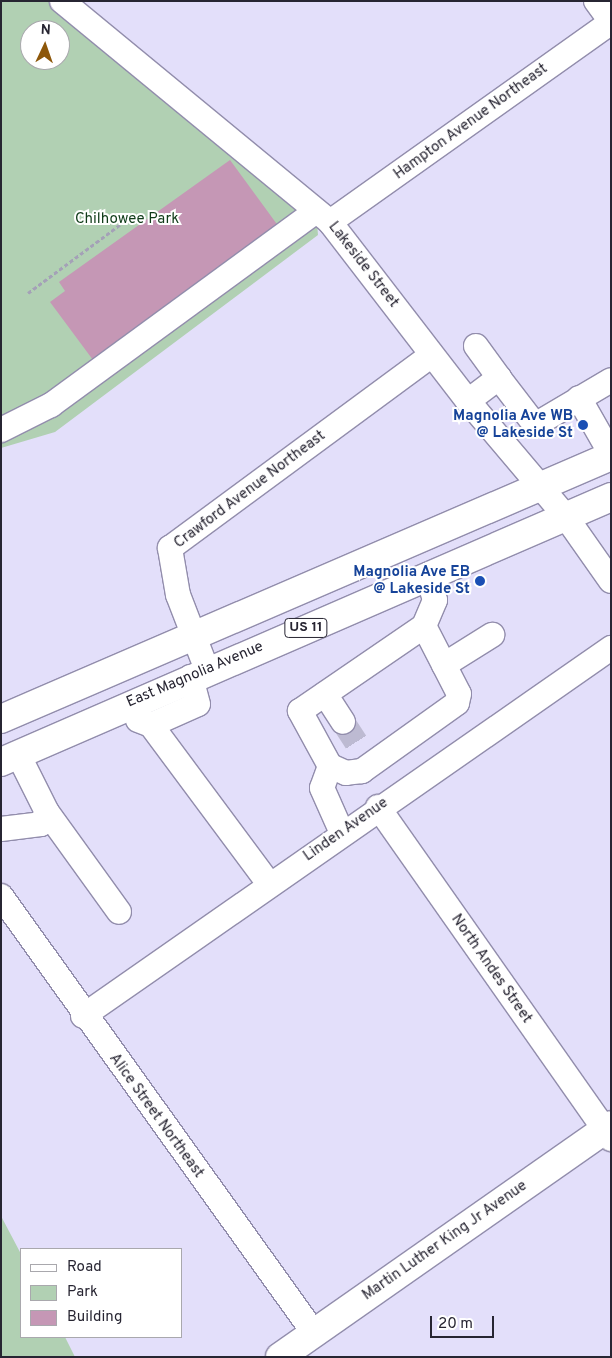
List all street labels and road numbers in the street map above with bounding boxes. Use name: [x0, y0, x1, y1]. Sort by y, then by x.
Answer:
street label: Hampton Avenue Northeast: [390, 60, 552, 184]
street label: Lakeside Street: [324, 219, 402, 311]
street label: Crawford Avenue Northeast: [171, 427, 329, 553]
road number: US 11: [284, 616, 328, 640]
street label: East Magnolia Avenue: [124, 638, 266, 712]
street label: Linden Avenue: [300, 794, 392, 866]
street label: North Andes Street: [447, 911, 535, 1027]
street label: Alice Street Northeast: [105, 1050, 207, 1182]
street label: Martin Luther King Jr Avenue: [359, 1177, 531, 1305]

